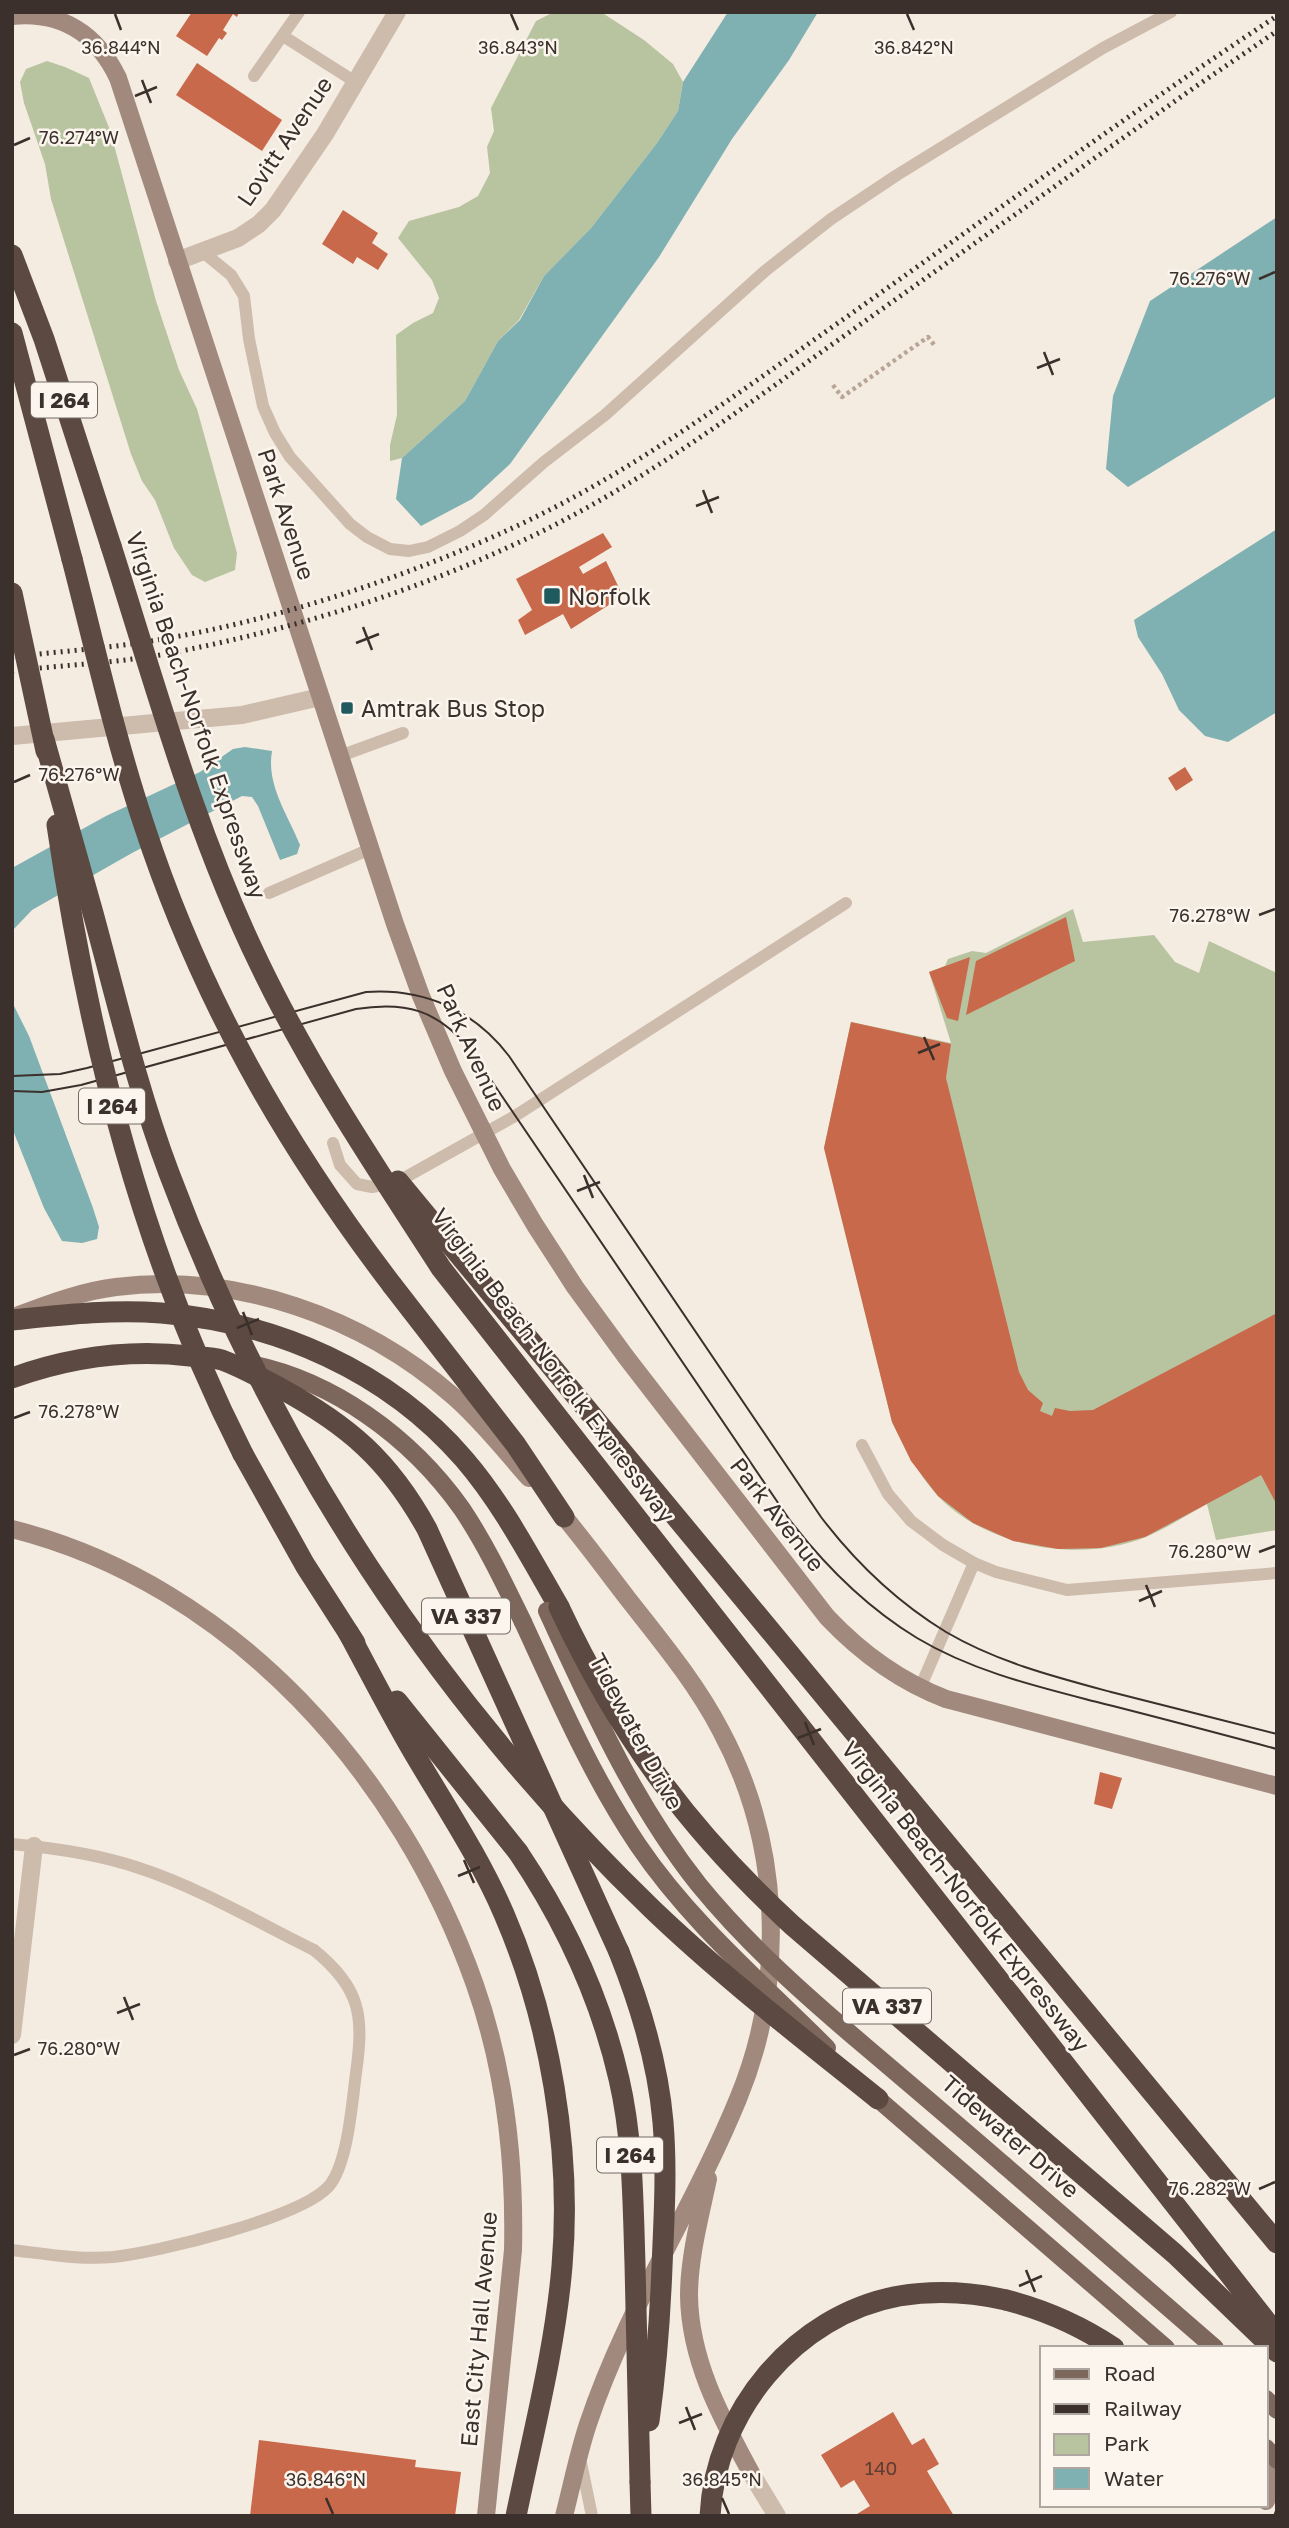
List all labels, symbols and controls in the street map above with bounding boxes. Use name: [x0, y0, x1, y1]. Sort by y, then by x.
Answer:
text: 36.844°N: [81, 36, 161, 58]
text: 36.843°N: [478, 36, 558, 58]
text: 36.842°N: [874, 36, 954, 58]
street label: Lovitt Avenue: [230, 71, 338, 211]
text: 76.274°W: [39, 126, 119, 148]
text: 76.276°W: [1170, 267, 1251, 289]
road number: I 264: [31, 382, 97, 418]
street label: Park Avenue: [253, 445, 321, 583]
street label: Virginia Beach-Norfolk Expressway: [121, 528, 273, 902]
place label: Norfolk: [568, 582, 651, 610]
marker: Norfolk: [542, 586, 562, 606]
place label: Amtrak Bus Stop: [361, 694, 545, 722]
marker: Amtrak Bus Stop: [339, 700, 355, 716]
text: 76.276°W: [39, 763, 120, 785]
text: 76.278°W: [1169, 904, 1251, 926]
street label: Park Avenue: [431, 979, 513, 1115]
road number: I 264: [79, 1088, 145, 1124]
street label: Virginia Beach-Norfolk Expressway: [427, 1202, 682, 1528]
text: 76.278°W: [38, 1400, 120, 1422]
street label: Park Avenue: [725, 1452, 831, 1576]
text: 76.280°W: [1169, 1540, 1251, 1562]
road number: VA 337: [422, 1598, 510, 1634]
street label: Tidewater Drive: [584, 1648, 690, 1814]
street label: Virginia Beach-Norfolk Expressway: [836, 1735, 1096, 2057]
road number: VA 337: [843, 1988, 931, 2024]
text: 76.280°W: [38, 2037, 120, 2059]
street label: Tidewater Drive: [937, 2069, 1085, 2203]
road number: I 264: [597, 2138, 663, 2172]
text: 76.282°W: [1169, 2177, 1251, 2199]
street label: East City Hall Avenue: [454, 2210, 502, 2448]
legend: [1040, 2346, 1268, 2507]
text: Road: [1104, 2360, 1155, 2386]
text: Railway: [1104, 2395, 1182, 2421]
text: Park: [1104, 2430, 1150, 2456]
house number: 140: [865, 2456, 897, 2479]
text: Water: [1104, 2465, 1164, 2491]
text: 36.846°N: [286, 2468, 366, 2490]
text: 36.845°N: [682, 2468, 762, 2490]

